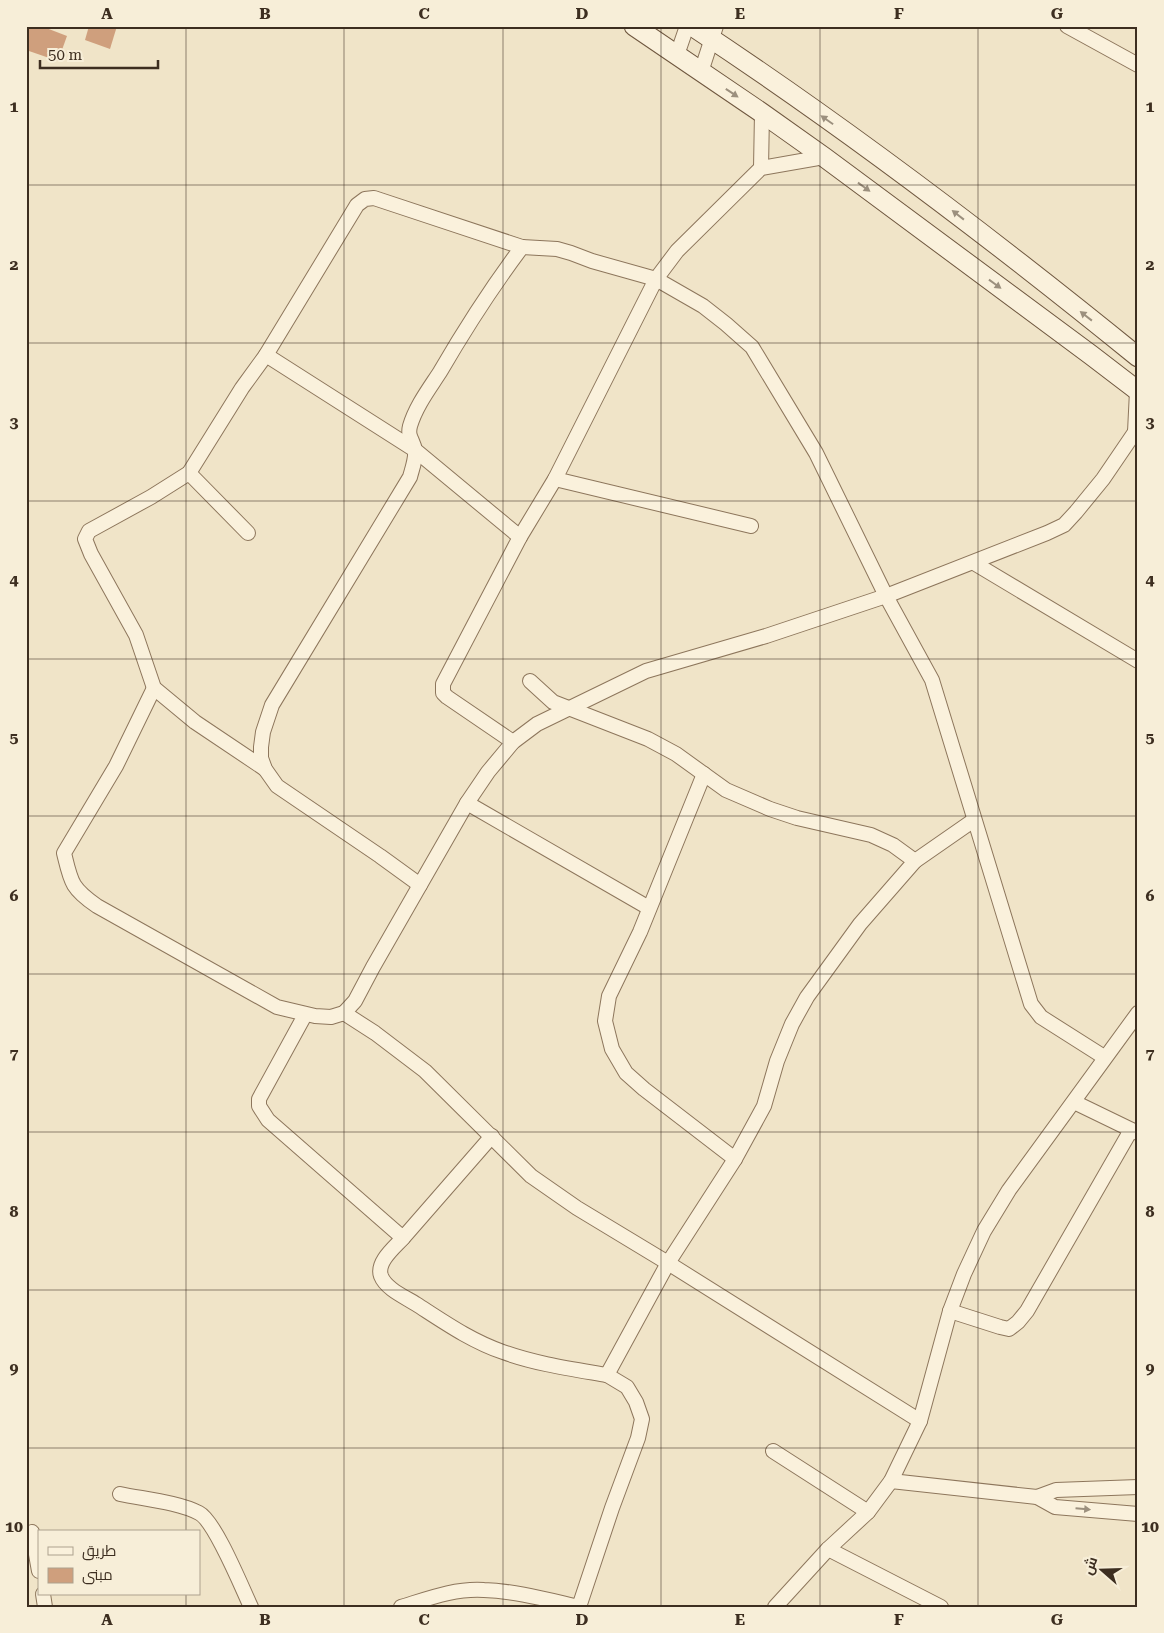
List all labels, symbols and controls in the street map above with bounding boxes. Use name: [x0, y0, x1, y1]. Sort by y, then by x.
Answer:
text: A: [101, 4, 113, 23]
text: B: [259, 4, 271, 23]
text: C: [418, 4, 430, 23]
text: D: [576, 4, 589, 23]
text: E: [735, 4, 745, 23]
text: F: [894, 4, 904, 23]
text: G: [1051, 4, 1064, 23]
scale bar: [40, 38, 158, 70]
text: 50 m: [48, 46, 83, 64]
one-way arrow: [725, 88, 739, 98]
text: 1: [10, 97, 19, 116]
text: 1: [1146, 97, 1155, 116]
one-way arrow: [820, 115, 833, 125]
one-way arrow: [857, 182, 871, 192]
one-way arrow: [952, 210, 965, 221]
text: 2: [10, 255, 19, 274]
text: 2: [1146, 255, 1155, 274]
one-way arrow: [988, 278, 1001, 289]
one-way arrow: [1080, 310, 1093, 321]
text: 3: [10, 413, 19, 432]
text: 3: [1146, 413, 1155, 432]
text: 4: [10, 570, 19, 589]
text: 4: [1146, 570, 1155, 589]
text: 5: [10, 728, 19, 747]
text: 5: [1146, 728, 1155, 747]
text: 6: [10, 886, 19, 905]
text: 6: [1146, 886, 1155, 905]
text: 7: [10, 1044, 19, 1063]
text: 7: [1146, 1044, 1155, 1063]
text: 8: [10, 1202, 19, 1221]
text: 8: [1146, 1202, 1155, 1221]
text: 9: [10, 1359, 19, 1378]
text: 9: [1146, 1359, 1155, 1378]
one-way arrow: [1075, 1505, 1091, 1513]
text: 10: [5, 1517, 23, 1536]
text: 10: [1141, 1517, 1159, 1536]
legend: [38, 1530, 200, 1596]
text: طريق: [82, 1542, 116, 1561]
north arrow: [1076, 1546, 1126, 1596]
text: ش: [1079, 1554, 1101, 1577]
text: مبنى: [82, 1566, 113, 1585]
text: A: [101, 1610, 113, 1629]
text: B: [259, 1610, 271, 1629]
text: C: [418, 1610, 430, 1629]
text: D: [576, 1610, 589, 1629]
text: E: [735, 1610, 745, 1629]
text: F: [894, 1610, 904, 1629]
text: G: [1051, 1610, 1064, 1629]

